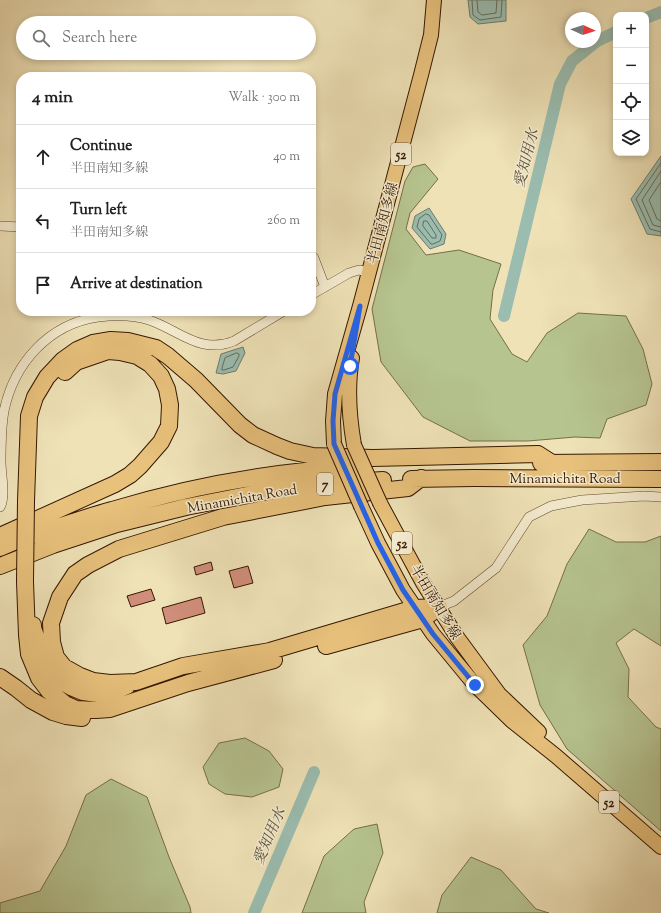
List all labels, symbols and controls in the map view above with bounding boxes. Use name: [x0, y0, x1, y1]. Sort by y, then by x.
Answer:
north arrow: [565, 12, 601, 48]
map controls: [613, 12, 649, 156]
button: +: [613, 12, 649, 48]
search box: [16, 16, 316, 60]
icon: search: [30, 27, 52, 49]
text: Search here: [62, 28, 137, 49]
button: −: [613, 48, 649, 84]
button: locate: [613, 84, 649, 120]
text: 4 min: [32, 86, 73, 110]
text: Walk · 300 m: [228, 89, 300, 107]
button: layers: [613, 120, 649, 156]
water label: 愛知用水: [510, 125, 545, 190]
text: Continue: [70, 136, 132, 157]
road number: 52: [391, 143, 411, 165]
icon: ahead: [32, 146, 54, 168]
text: 40 m: [273, 148, 300, 166]
text: 半田南知多線: [70, 160, 148, 178]
street label: 半田南知多線: [363, 180, 404, 267]
text: Turn left: [70, 200, 127, 221]
icon: left: [32, 210, 54, 232]
text: 260 m: [267, 212, 300, 230]
text: 半田南知多線: [70, 224, 148, 242]
icon: arrive: [32, 274, 54, 296]
text: Arrive at destination: [70, 274, 203, 295]
route start: [341, 357, 359, 375]
street label: Minamichita Road: [509, 470, 621, 490]
road number: 7: [317, 473, 333, 495]
street label: Minamichita Road: [186, 480, 299, 519]
road number: 52: [392, 532, 412, 554]
street label: 半田南知多線: [404, 562, 464, 644]
route end: [466, 676, 484, 694]
road number: 52: [599, 791, 619, 813]
water label: 愛知用水: [249, 803, 293, 868]

